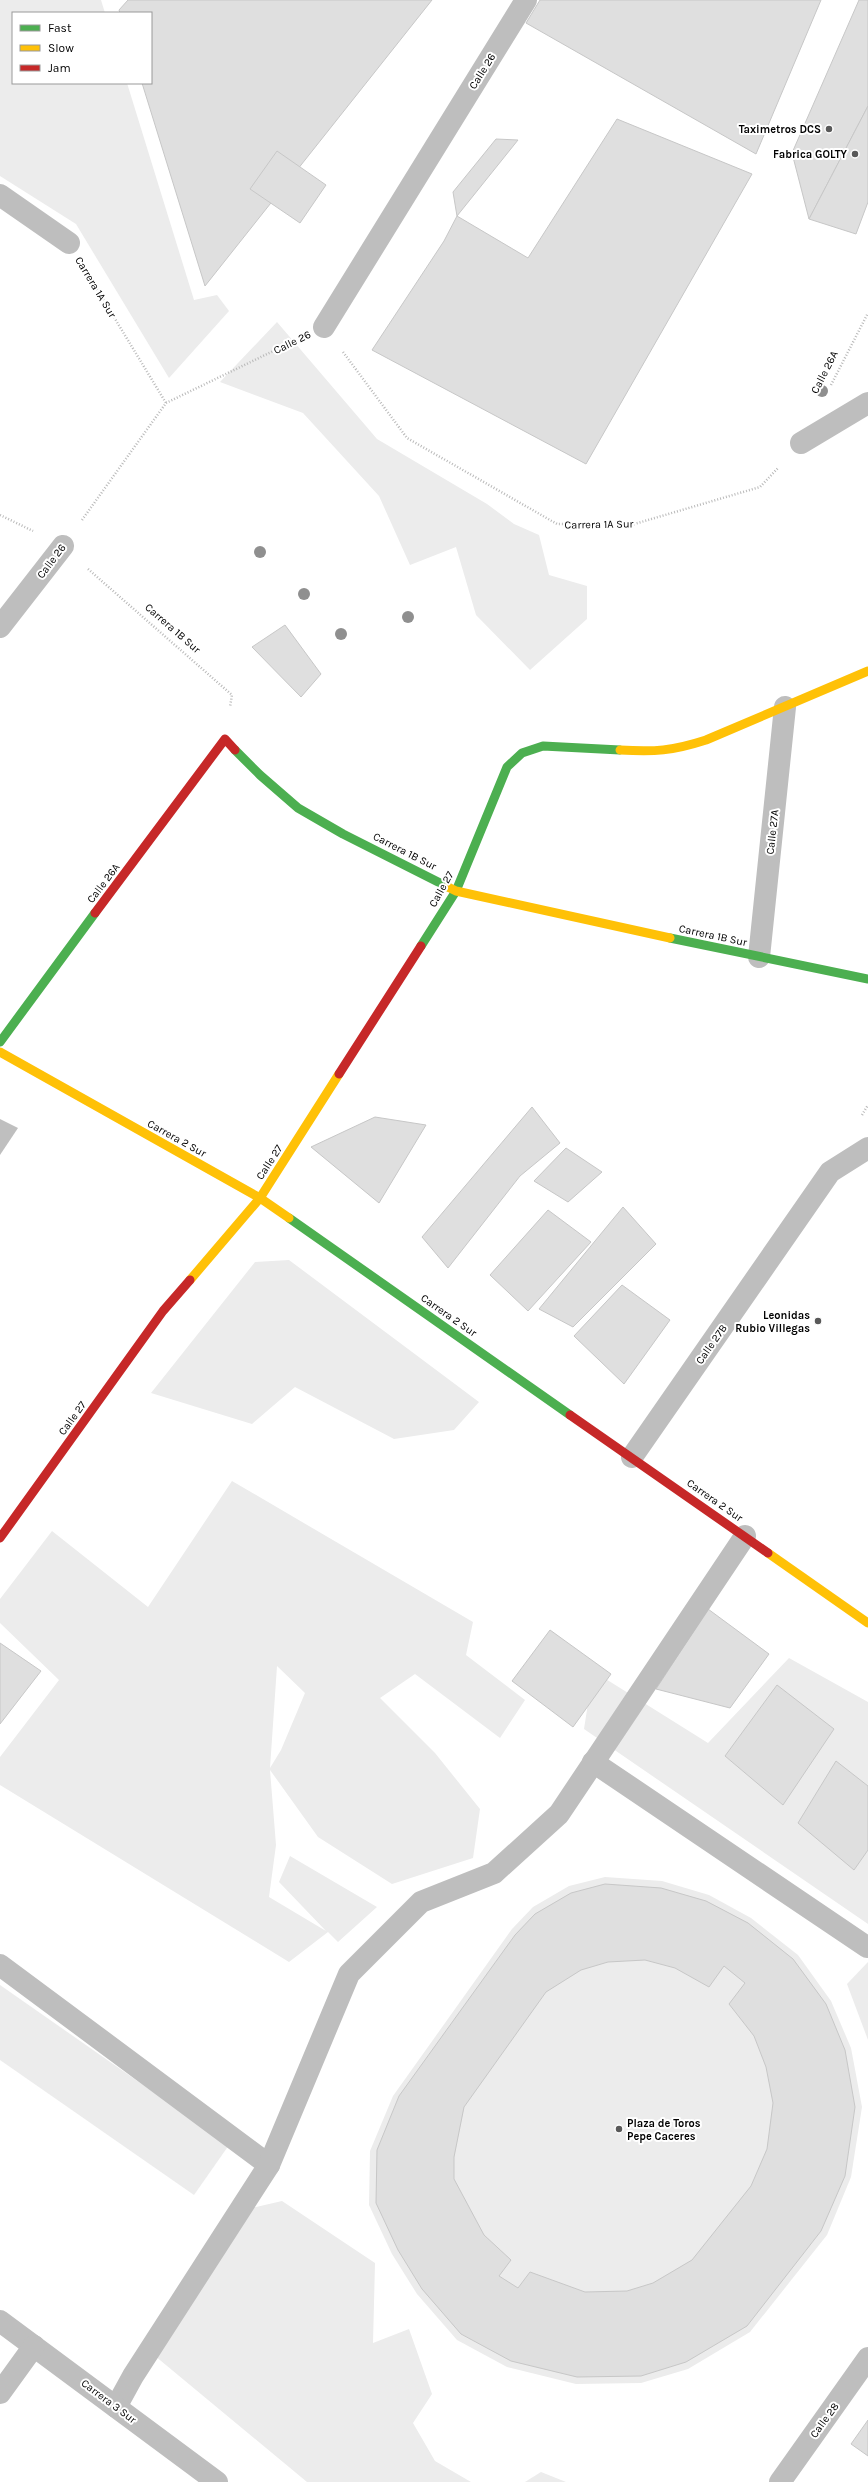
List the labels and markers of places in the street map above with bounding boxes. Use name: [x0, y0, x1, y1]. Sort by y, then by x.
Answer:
place label: Taximetros DCS: [739, 123, 821, 136]
marker: Taximetros DCS: [824, 124, 834, 134]
place label: Fabrica GOLTY: [773, 148, 848, 161]
marker: Fabrica GOLTY: [850, 149, 860, 159]
place label: Leonidas Rubio Villegas: [735, 1309, 810, 1335]
marker: Leonidas Rubio Villegas: [813, 1316, 823, 1326]
place label: Plaza de Toros Pepe Caceres: [627, 2117, 701, 2143]
marker: Plaza de Toros Pepe Caceres: [614, 2124, 624, 2134]

